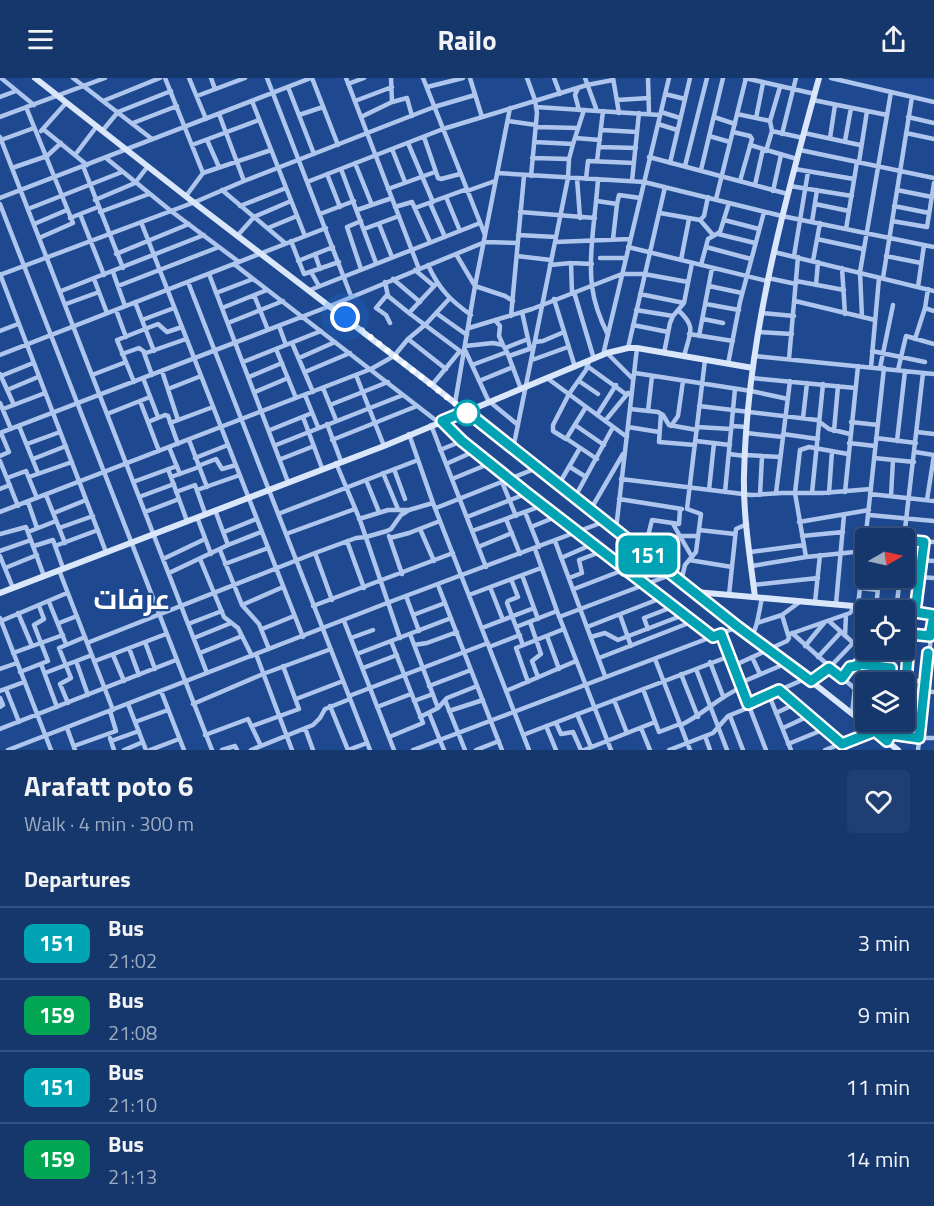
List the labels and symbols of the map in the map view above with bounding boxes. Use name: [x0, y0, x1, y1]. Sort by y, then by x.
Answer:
your location: [330, 302, 360, 332]
unlabelled marker: [454, 400, 480, 426]
north arrow: [855, 528, 915, 588]
line badge: 151: [614, 536, 682, 574]
district label: عرفات: [94, 577, 170, 620]

